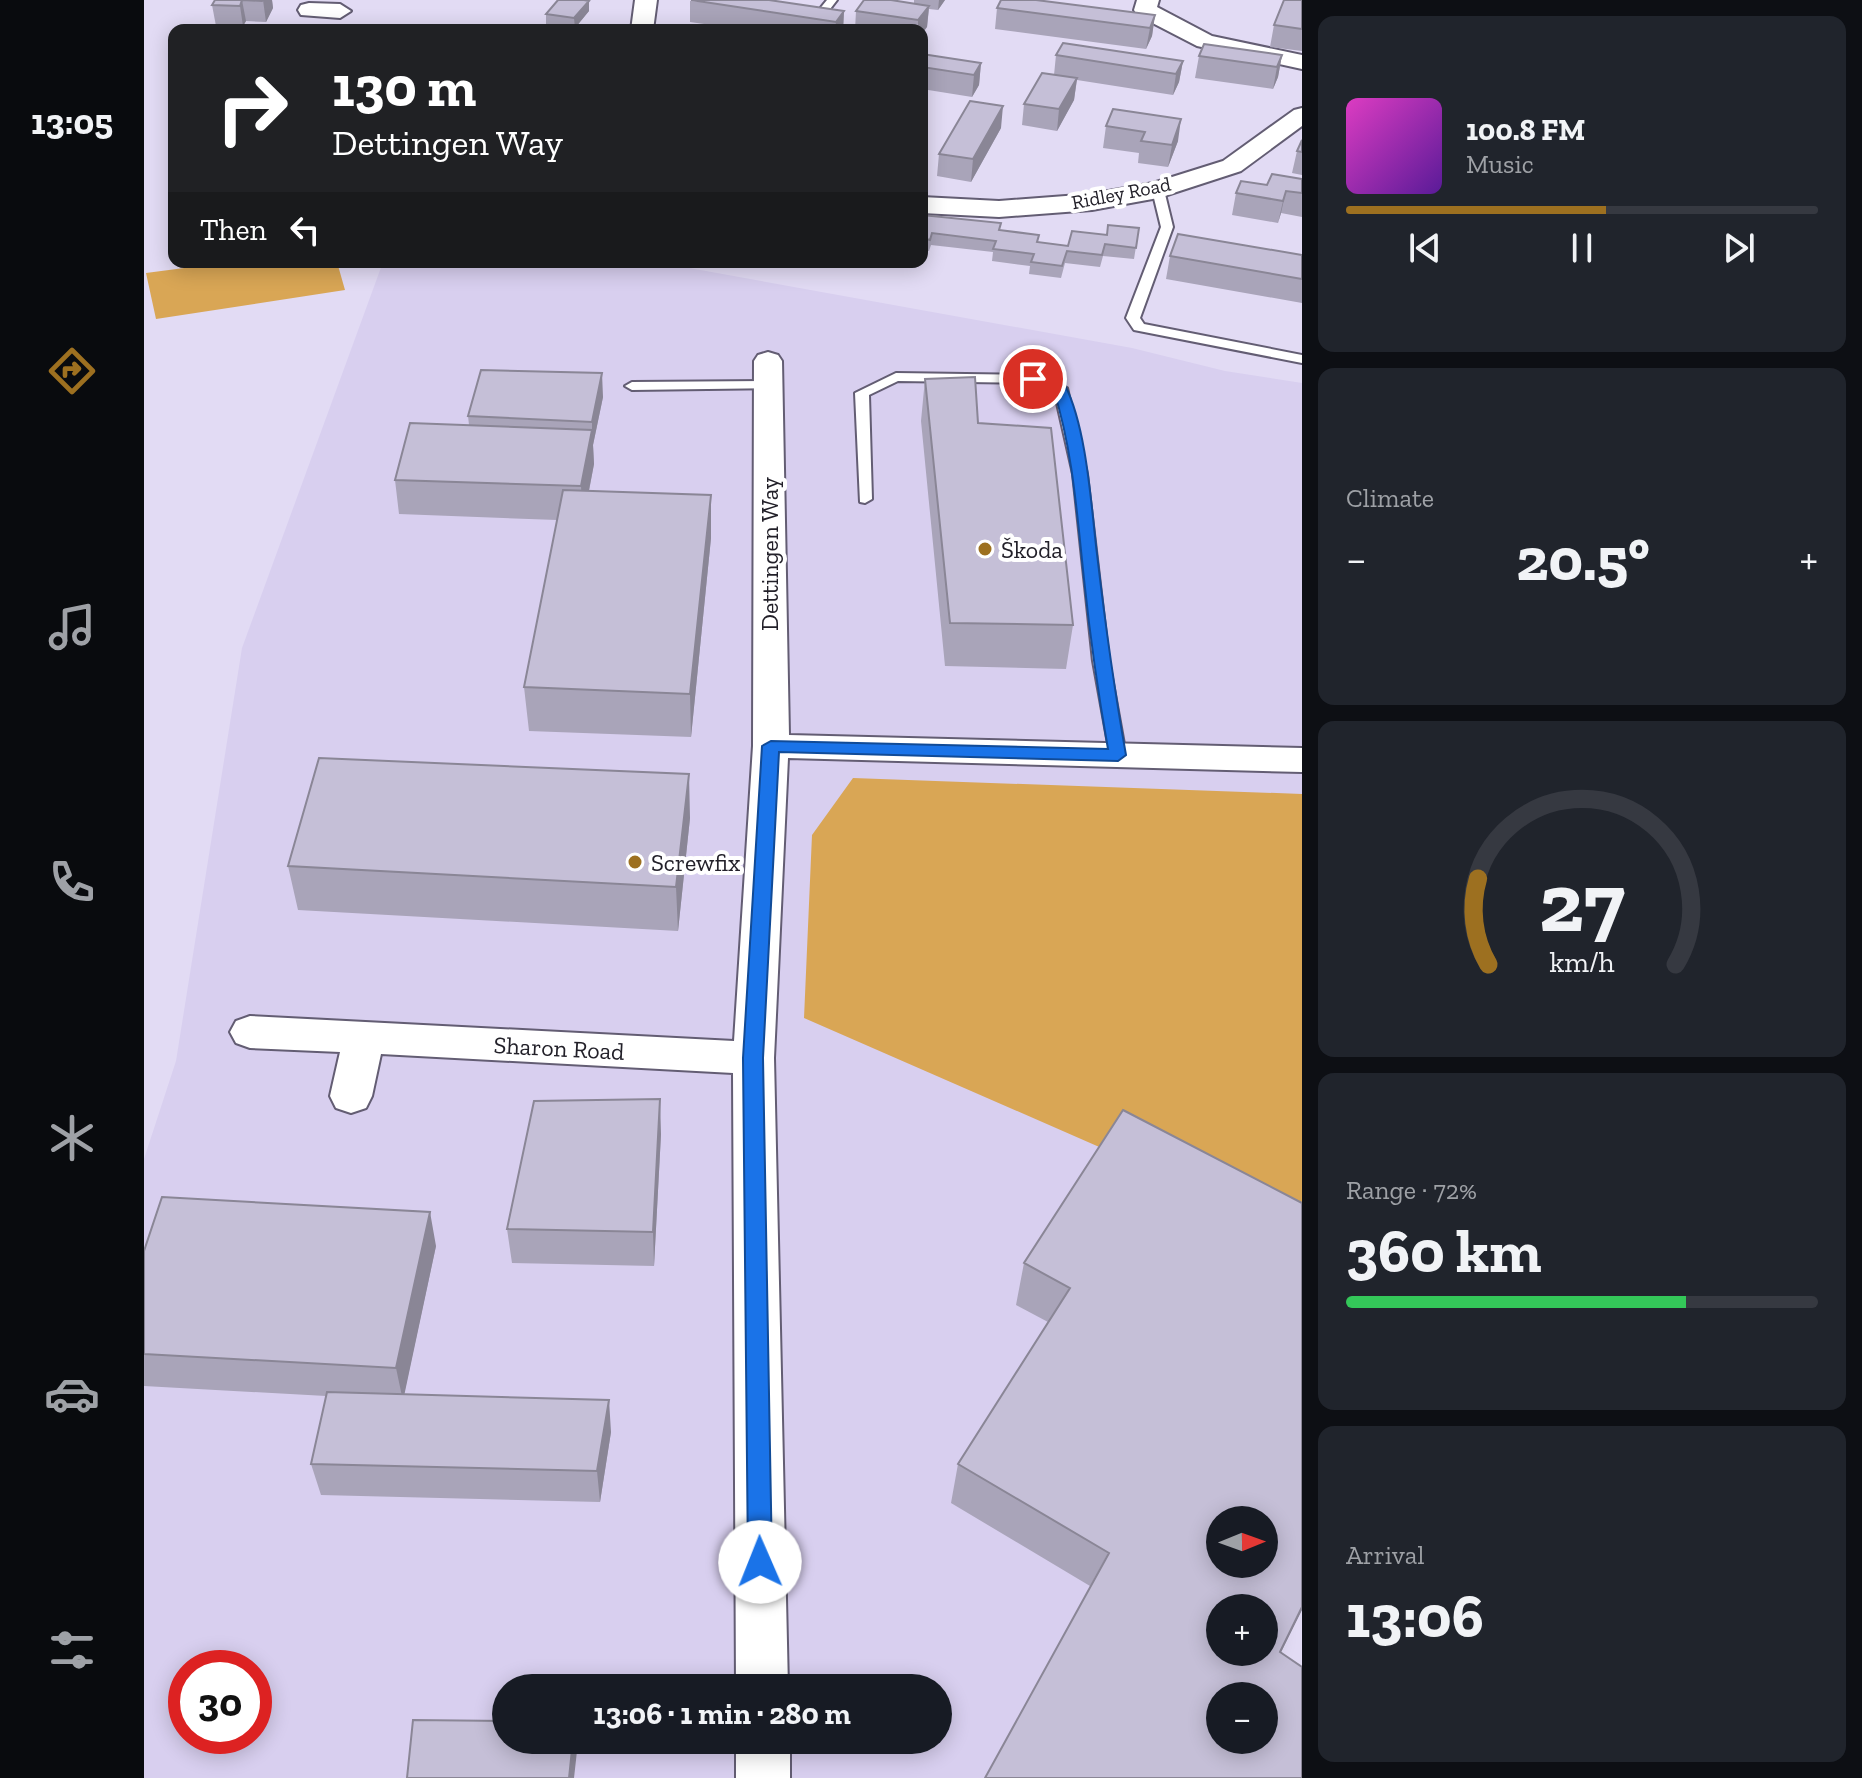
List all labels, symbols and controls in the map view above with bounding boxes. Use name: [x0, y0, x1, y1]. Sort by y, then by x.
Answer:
text: 130 m: [332, 53, 476, 120]
icon: right: [200, 56, 304, 160]
text: 13:05: [31, 100, 113, 143]
text: 100.8 FM: [1466, 112, 1585, 148]
text: Dettingen Way: [332, 121, 563, 164]
text: Music: [1466, 148, 1534, 180]
street label: Ridley Road: [1069, 172, 1173, 214]
icon: left: [283, 208, 327, 252]
text: Then: [200, 212, 267, 248]
icon: previous: [1403, 226, 1447, 270]
icon: pause: [1560, 226, 1604, 270]
icon: next: [1717, 226, 1761, 270]
icon: directions: [44, 343, 100, 399]
pin: [999, 345, 1067, 413]
icon: arrive: [1011, 357, 1055, 401]
street label: Dettingen Way: [755, 476, 784, 631]
text: Climate: [1346, 482, 1434, 514]
text: 20.5°: [1516, 523, 1650, 595]
text: −: [1346, 532, 1367, 585]
text: +: [1799, 532, 1818, 585]
place label: Škoda: [1001, 535, 1063, 564]
marker: Škoda: [976, 540, 994, 558]
icon: music: [44, 599, 100, 655]
place label: Screwfix: [651, 848, 740, 877]
text: 27: [1539, 852, 1625, 952]
marker: Screwfix: [626, 853, 644, 871]
icon: phone: [44, 854, 100, 910]
text: km/h: [1549, 945, 1615, 979]
street label: Sharon Road: [493, 1030, 625, 1066]
icon: climate: [44, 1110, 100, 1166]
text: Range · 72%: [1346, 1174, 1477, 1206]
text: 360 km: [1346, 1215, 1542, 1287]
icon: car: [44, 1366, 100, 1422]
north arrow: [1206, 1506, 1278, 1578]
map controls: [1206, 1506, 1278, 1754]
position arrow: [718, 1520, 802, 1604]
text: Arrival: [1346, 1539, 1424, 1571]
text: 13:06: [1346, 1580, 1484, 1652]
button: +: [1206, 1594, 1278, 1666]
icon: filters: [44, 1622, 100, 1678]
speed limit sign: 30: [168, 1650, 272, 1754]
button: −: [1206, 1682, 1278, 1754]
text: 13:06 · 1 min · 280 m: [593, 1696, 851, 1732]

